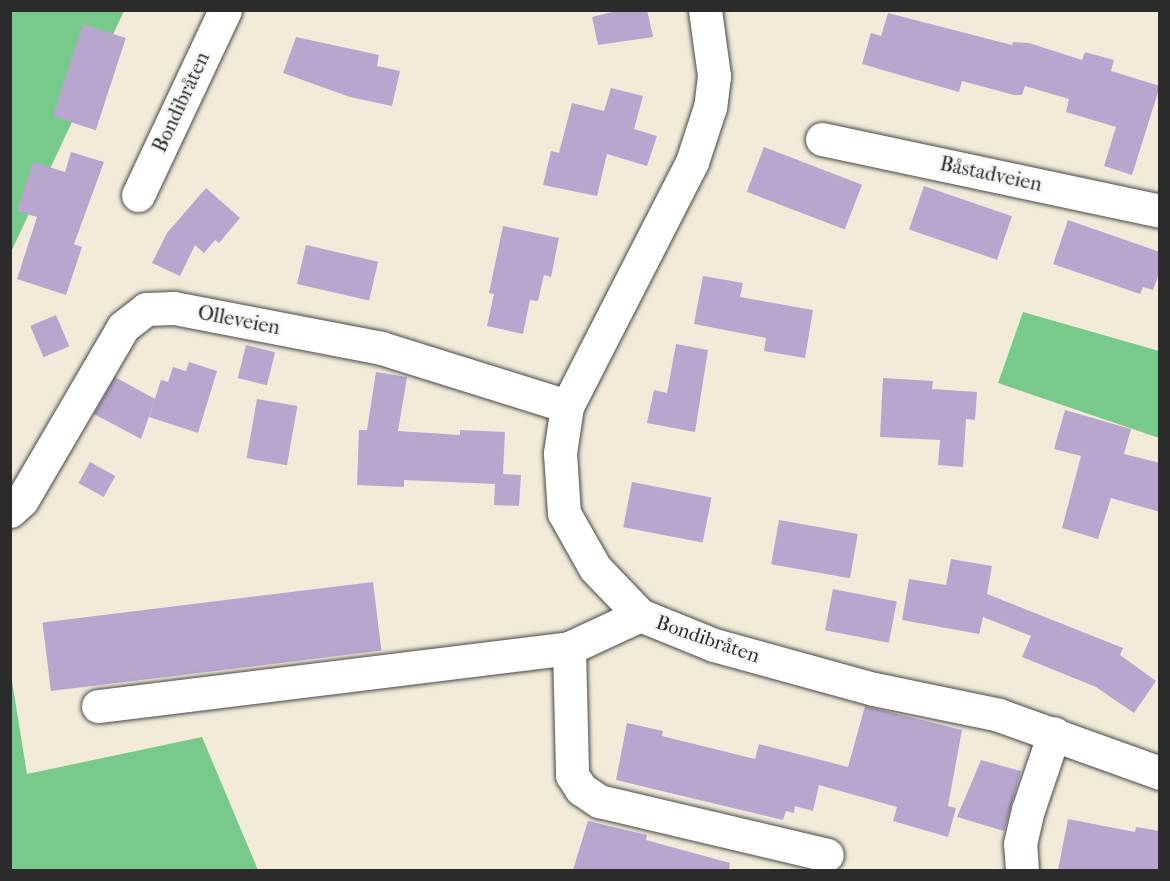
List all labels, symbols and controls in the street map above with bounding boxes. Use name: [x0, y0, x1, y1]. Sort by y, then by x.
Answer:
street label: Bondibråten: [147, 48, 215, 156]
street label: Båstadveien: [938, 151, 1044, 197]
street label: Olleveien: [196, 300, 282, 340]
street label: Bondibråten: [653, 610, 763, 668]

